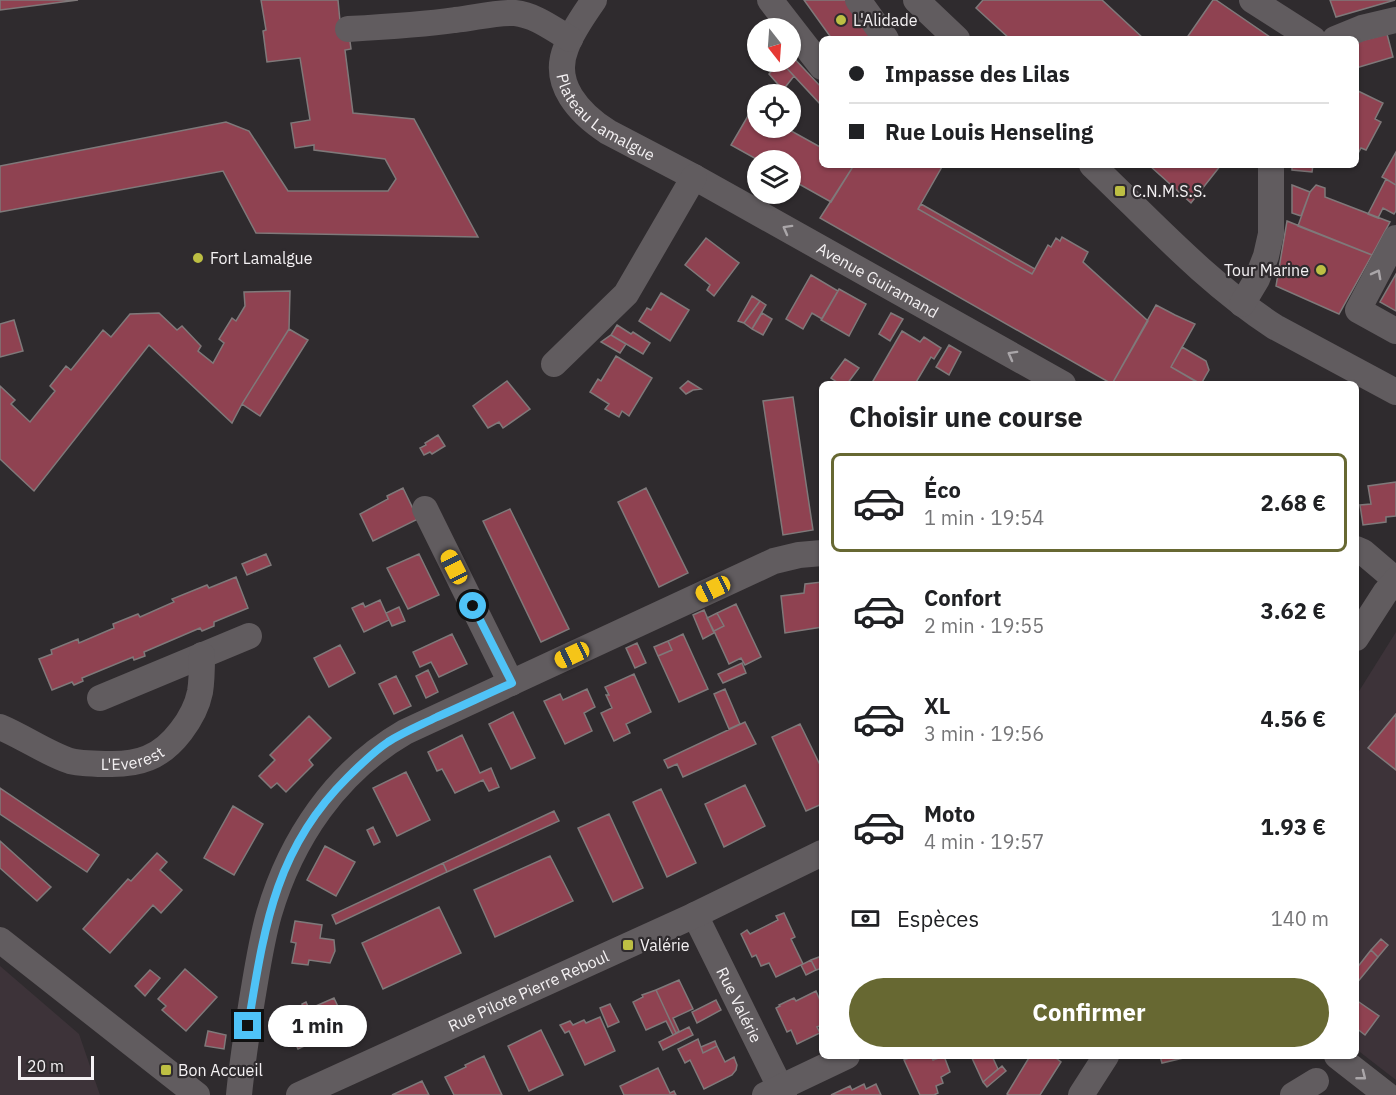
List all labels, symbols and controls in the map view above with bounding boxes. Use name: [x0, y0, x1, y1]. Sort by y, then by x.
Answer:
place label: L'Alidade: [853, 10, 918, 30]
marker: L'Alidade: [834, 13, 848, 27]
north arrow: [747, 18, 801, 72]
map controls: [747, 18, 801, 204]
text: Impasse des Lilas: [885, 59, 1070, 88]
street label: Plateau Lamalgue: [552, 72, 659, 165]
button: locate: [747, 84, 801, 138]
text: Rue Louis Henseling: [885, 117, 1093, 146]
button: layers: [747, 150, 801, 204]
place label: C.N.M.S.S.: [1132, 181, 1207, 201]
marker: C.N.M.S.S.: [1113, 184, 1127, 198]
one-way arrow: [783, 225, 793, 236]
street label: Avenue Guiramand: [813, 238, 942, 322]
place label: Fort Lamalgue: [210, 248, 313, 268]
marker: Fort Lamalgue: [191, 251, 205, 265]
place label: Tour Marine: [1224, 260, 1309, 280]
marker: Tour Marine: [1314, 263, 1328, 277]
one-way arrow: [1370, 270, 1381, 280]
one-way arrow: [1008, 351, 1018, 362]
text: Choisir une course: [849, 399, 1083, 434]
text: Éco: [924, 475, 961, 504]
icon: car: [852, 476, 906, 530]
text: 2.68 €: [1261, 488, 1326, 517]
text: 1 min · 19:54: [924, 504, 1044, 531]
car: [438, 547, 470, 587]
car: [693, 573, 733, 605]
text: Confort: [924, 583, 1002, 612]
icon: car: [852, 584, 906, 638]
route start: [459, 592, 486, 619]
text: 3.62 €: [1261, 596, 1326, 625]
text: 2 min · 19:55: [924, 612, 1044, 639]
car: [552, 639, 592, 671]
text: XL: [924, 691, 950, 720]
icon: car: [852, 692, 906, 746]
text: 4.56 €: [1261, 704, 1326, 733]
text: 3 min · 19:56: [924, 720, 1044, 747]
street label: L'Everest: [101, 742, 168, 774]
text: Moto: [924, 799, 975, 828]
icon: car: [852, 800, 906, 854]
text: 1.93 €: [1261, 812, 1326, 841]
text: 4 min · 19:57: [924, 828, 1044, 855]
icon: cash: [849, 902, 882, 935]
text: Espèces: [897, 904, 979, 933]
text: 140 m: [1271, 905, 1329, 932]
place label: Valérie: [640, 935, 690, 955]
marker: Valérie: [621, 938, 635, 952]
street label: Rue Pilote Pierre Reboul: [445, 946, 612, 1036]
street label: Rue Valérie: [712, 964, 766, 1046]
button: Confirmer: [849, 978, 1329, 1047]
callout: 1 min: [269, 1005, 368, 1047]
route end: [234, 1012, 261, 1039]
text: 1 min: [291, 1012, 344, 1039]
scale bar: [18, 1053, 94, 1080]
text: 20 m: [27, 1056, 64, 1076]
place label: Bon Accueil: [178, 1060, 263, 1080]
marker: Bon Accueil: [159, 1063, 173, 1077]
one-way arrow: [1355, 1068, 1366, 1079]

